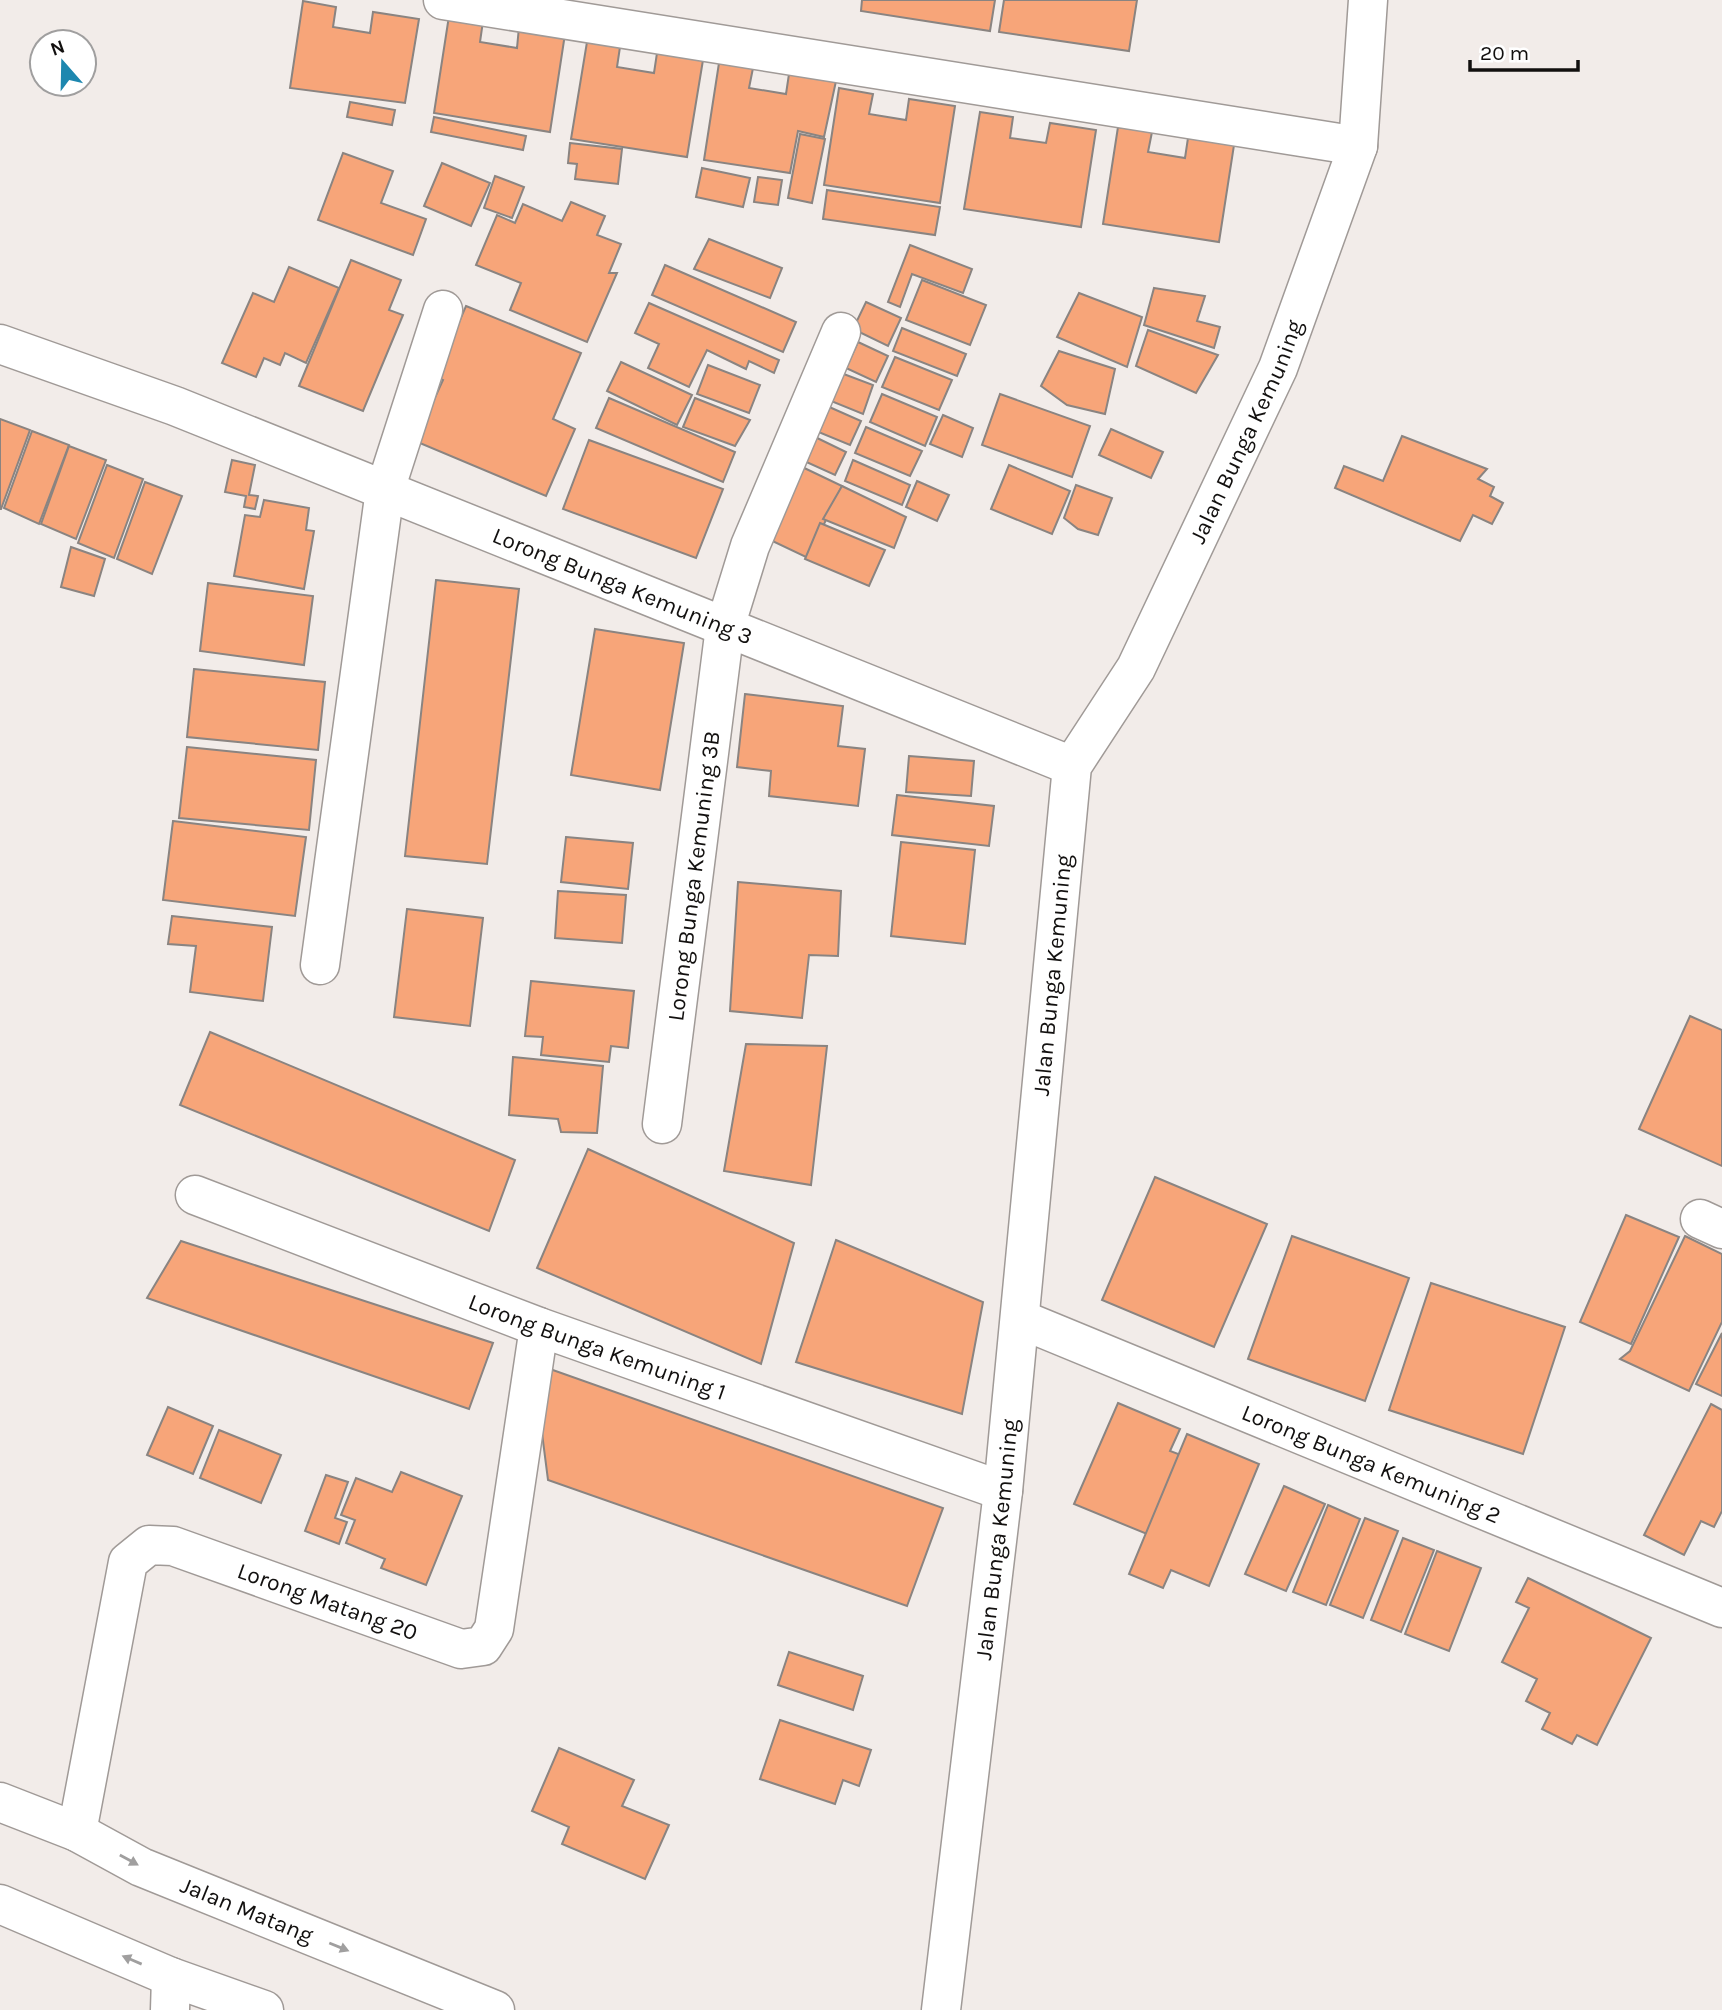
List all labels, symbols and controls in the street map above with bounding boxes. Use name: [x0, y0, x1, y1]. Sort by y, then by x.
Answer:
north arrow: [28, 28, 98, 98]
scale bar: [1470, 28, 1578, 72]
text: N: [47, 35, 68, 61]
text: 20 m: [1480, 41, 1529, 65]
street label: Jalan Bunga Kemuning: [1184, 316, 1308, 548]
street label: Lorong Bunga Kemuning 3: [489, 521, 757, 650]
street label: Lorong Bunga Kemuning 3B: [662, 729, 725, 1023]
street label: Jalan Bunga Kemuning: [1027, 853, 1077, 1097]
street label: Lorong Bunga Kemuning 1: [465, 1288, 730, 1406]
street label: Lorong Bunga Kemuning 2: [1238, 1398, 1505, 1529]
street label: Jalan Bunga Kemuning: [969, 1417, 1023, 1661]
street label: Lorong Matang 20: [234, 1557, 421, 1646]
one-way arrow: [119, 1854, 139, 1866]
street label: Jalan Matang: [177, 1871, 317, 1949]
one-way arrow: [329, 1942, 350, 1953]
one-way arrow: [121, 1955, 142, 1966]

